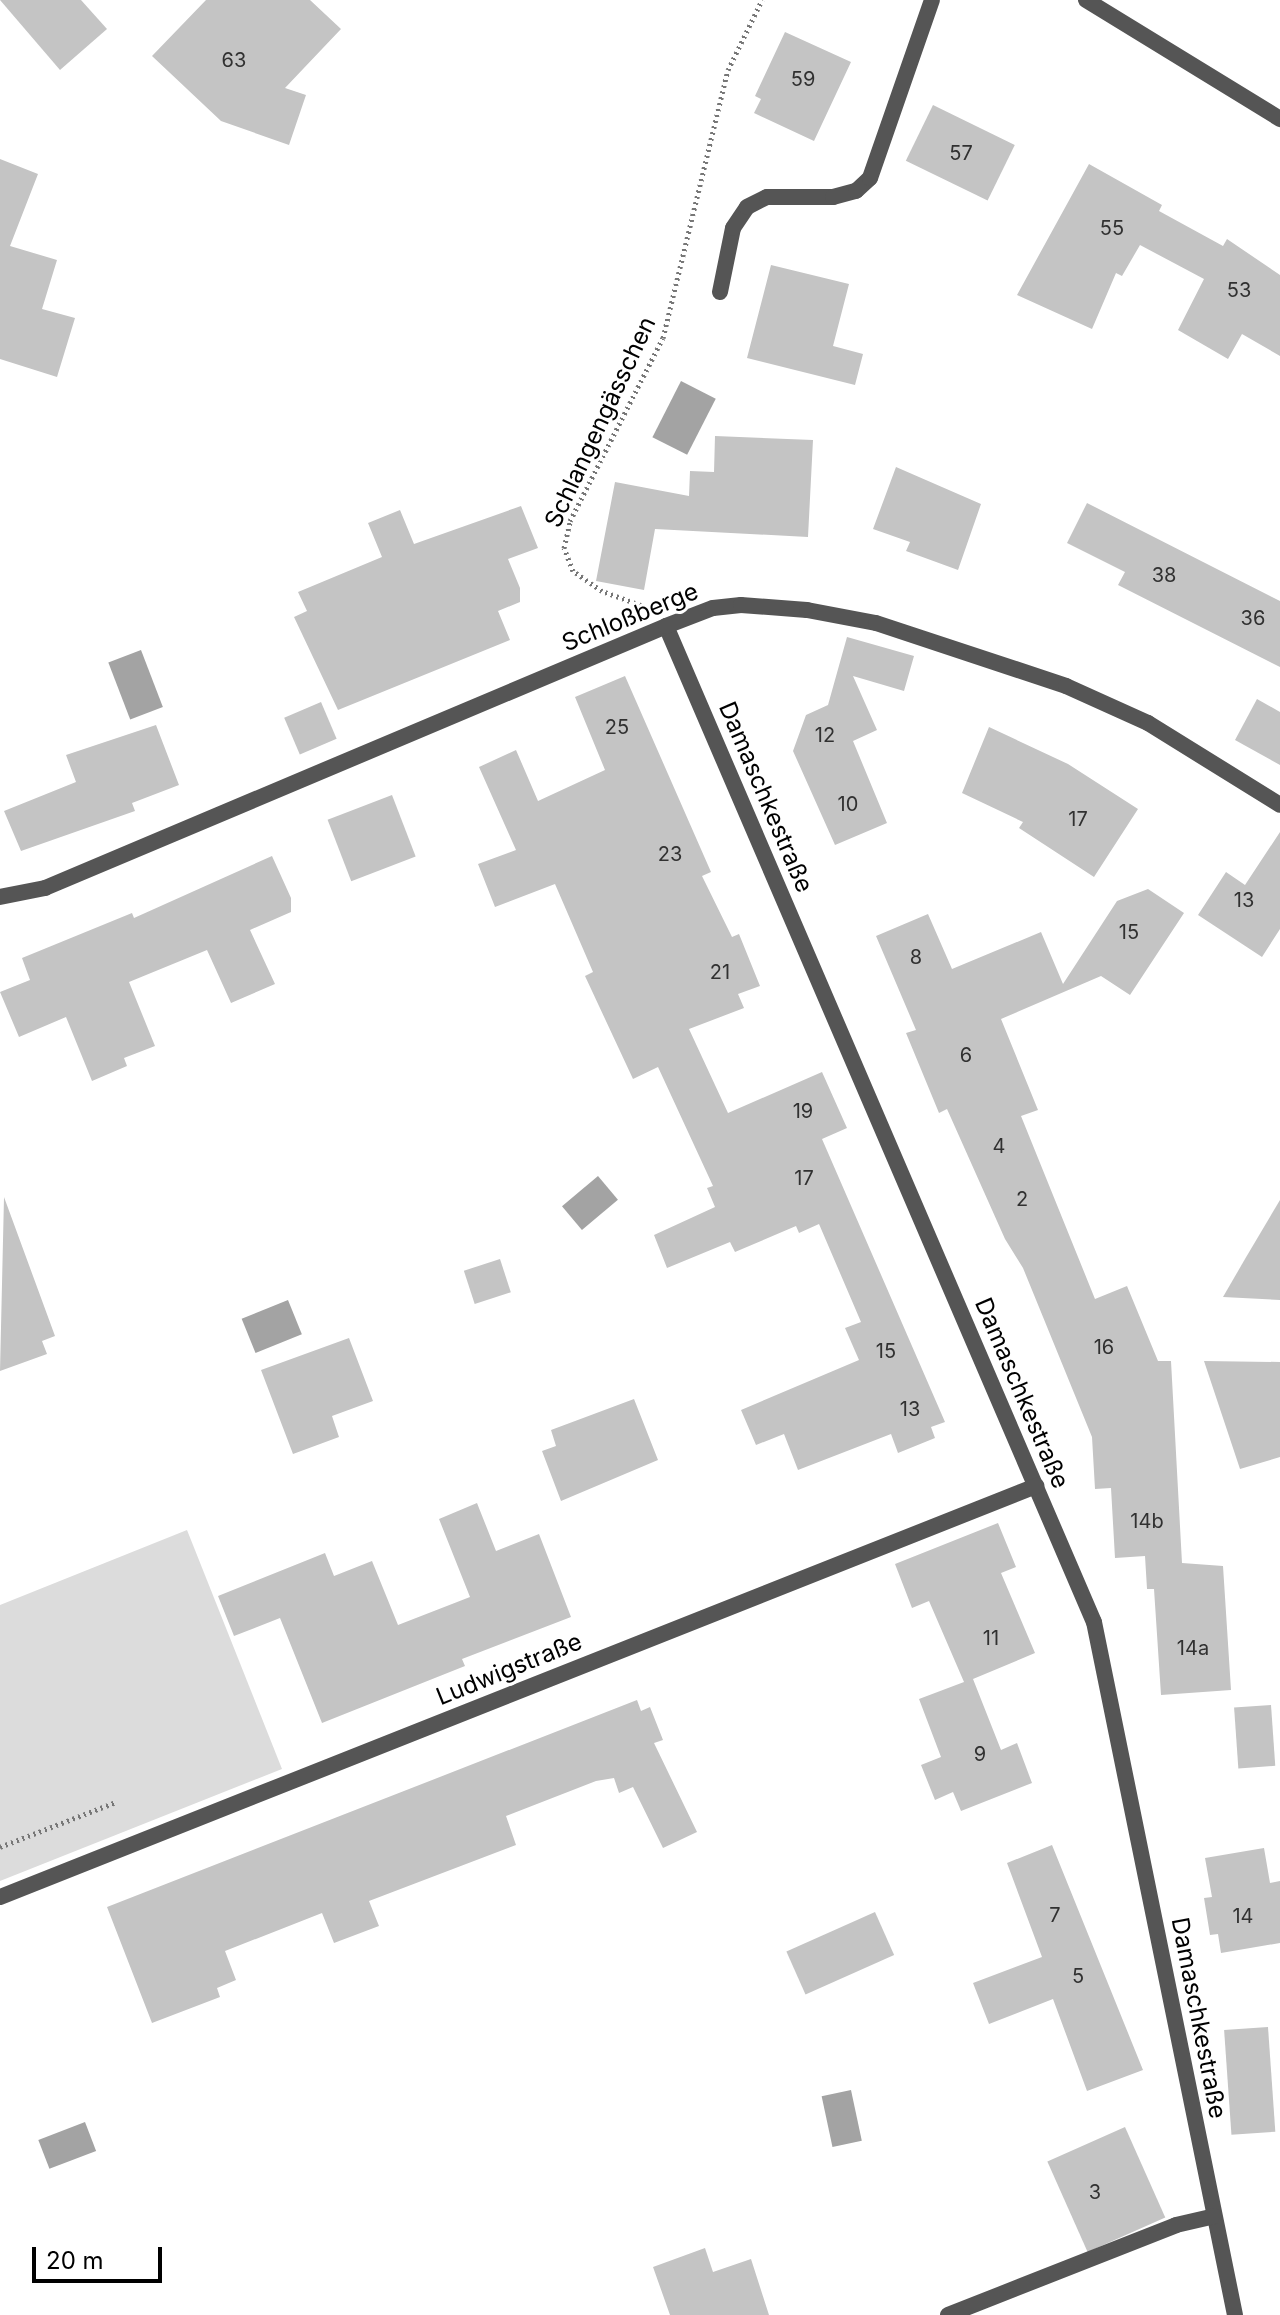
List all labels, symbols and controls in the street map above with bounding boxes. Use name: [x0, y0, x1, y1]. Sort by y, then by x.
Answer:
house number: 63: [222, 48, 246, 72]
house number: 59: [791, 67, 815, 91]
house number: 57: [949, 141, 973, 165]
house number: 55: [1100, 216, 1124, 240]
house number: 53: [1227, 278, 1251, 302]
street label: Schlangengässchen: [539, 312, 661, 532]
house number: 38: [1152, 563, 1176, 587]
street label: Schloßberge: [558, 577, 702, 657]
house number: 36: [1241, 606, 1265, 630]
street label: Damaschkestraße: [713, 697, 819, 897]
house number: 25: [605, 715, 629, 739]
house number: 12: [815, 723, 835, 747]
house number: 10: [838, 792, 858, 816]
house number: 17: [1068, 807, 1088, 831]
house number: 23: [658, 842, 682, 866]
house number: 13: [1234, 888, 1254, 912]
house number: 15: [1119, 920, 1139, 944]
house number: 8: [910, 945, 922, 969]
house number: 21: [710, 960, 730, 984]
house number: 6: [960, 1043, 972, 1067]
house number: 19: [793, 1099, 813, 1123]
house number: 4: [993, 1134, 1005, 1158]
house number: 17: [794, 1166, 814, 1190]
house number: 2: [1016, 1187, 1028, 1211]
street label: Damaschkestraße: [969, 1293, 1075, 1493]
house number: 16: [1094, 1335, 1114, 1359]
house number: 15: [876, 1339, 896, 1363]
house number: 13: [900, 1397, 920, 1421]
house number: 14b: [1130, 1509, 1164, 1533]
house number: 11: [983, 1626, 999, 1650]
street label: Ludwigstraße: [432, 1627, 586, 1711]
house number: 14a: [1177, 1636, 1209, 1660]
house number: 9: [974, 1742, 986, 1766]
house number: 7: [1049, 1903, 1061, 1927]
house number: 14: [1232, 1904, 1254, 1928]
street label: Damaschkestraße: [1165, 1915, 1233, 2121]
house number: 5: [1072, 1964, 1084, 1988]
house number: 3: [1089, 2180, 1101, 2204]
scale bar: [36, 2231, 166, 2281]
text: 20 m: [46, 2246, 104, 2275]

